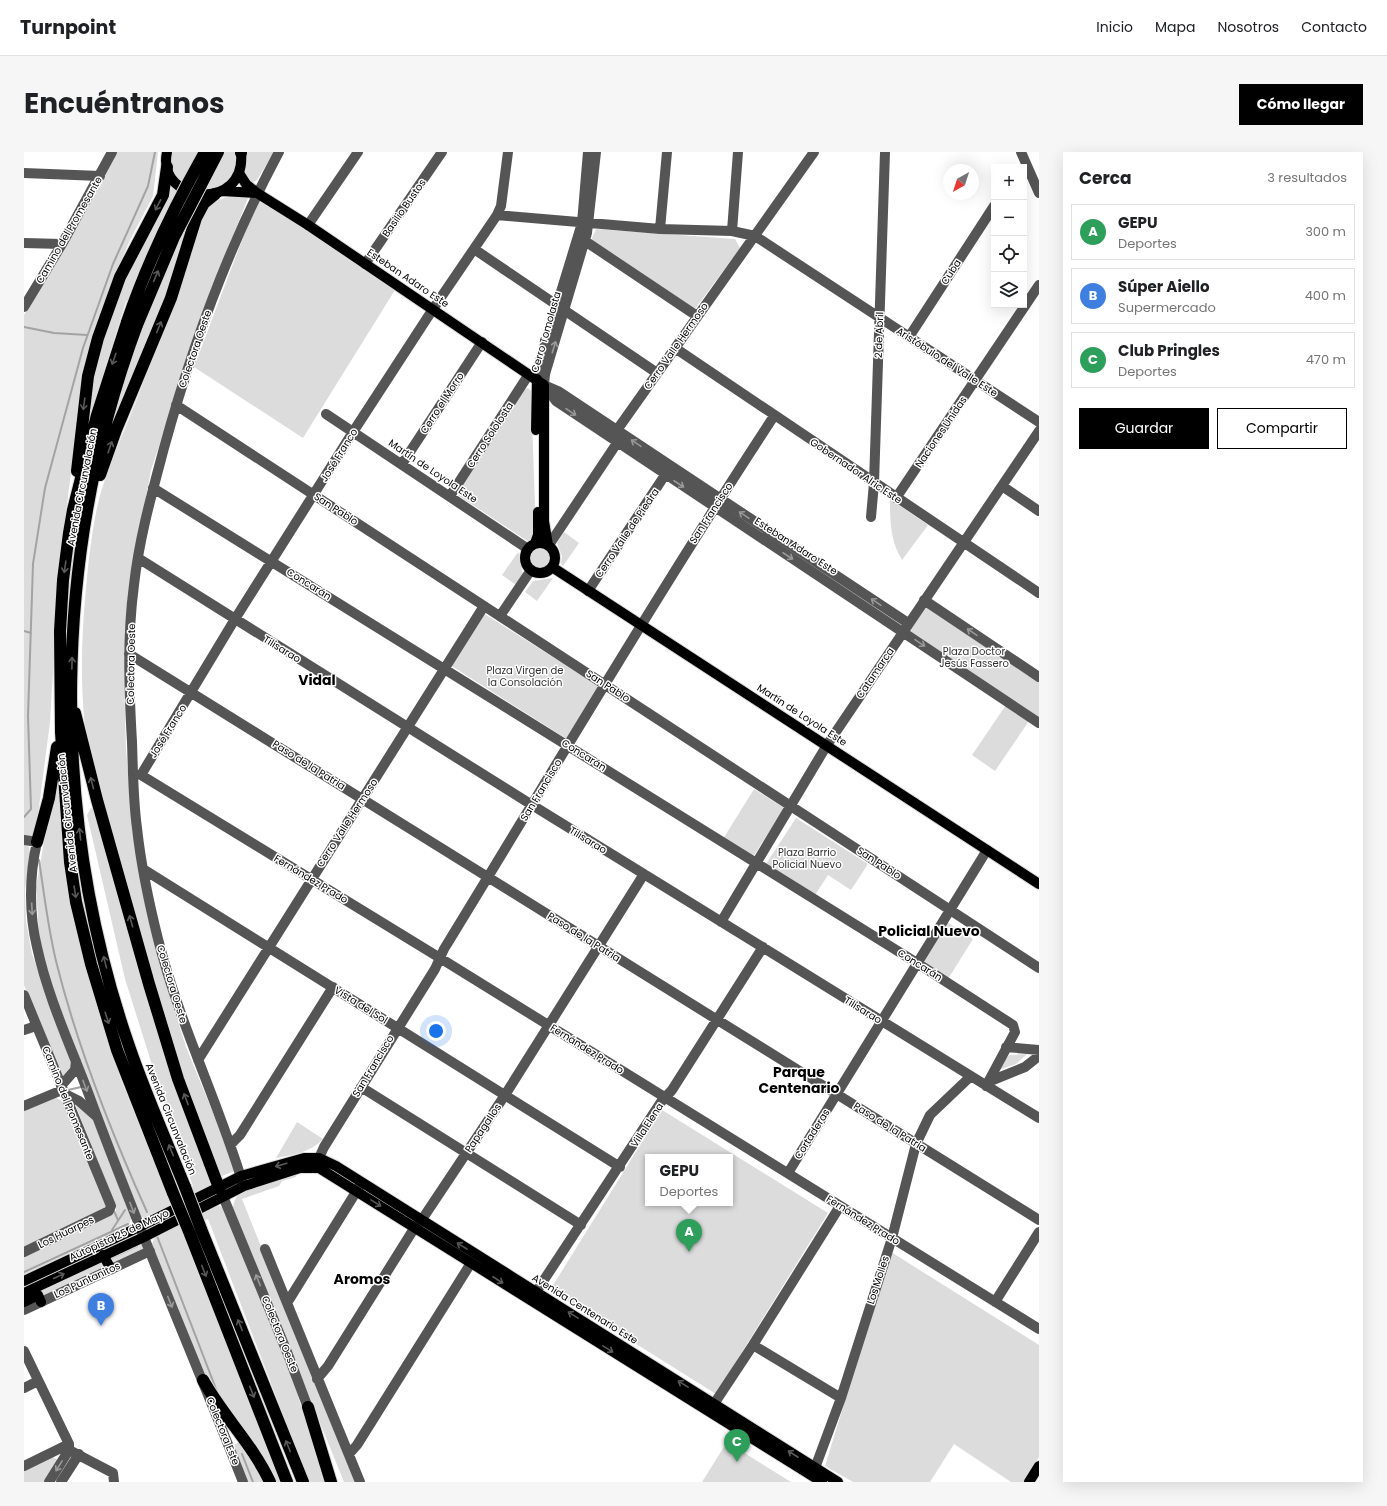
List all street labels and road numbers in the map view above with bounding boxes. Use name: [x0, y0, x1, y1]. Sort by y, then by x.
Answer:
street label: Camino del Promesante: [32, 174, 106, 286]
street label: Basilio Bustos: [378, 176, 430, 240]
street label: Esteban Adaro Este: [364, 245, 452, 311]
street label: Cuba: [937, 256, 965, 288]
street label: Cerro Tomolasta: [527, 290, 565, 374]
street label: Cerro Valle Hermoso: [640, 300, 712, 392]
street label: Colectora Oeste: [175, 308, 215, 390]
street label: 2 de Abril: [871, 312, 887, 358]
street label: Aristóbulo del Valle Este: [893, 323, 1001, 401]
street label: Cerro el Morro: [416, 369, 468, 437]
street label: Naciones Unidas: [911, 393, 971, 471]
street label: Cerro Sololosta: [463, 399, 517, 471]
street label: José Franco: [317, 425, 361, 485]
street label: Avenida Circunvalación: [63, 427, 101, 547]
street label: Martín de Loyola Este: [385, 435, 481, 507]
street label: Gobernador Alric Este: [807, 435, 905, 507]
street label: San Francisco: [686, 480, 736, 546]
street label: Cerro Valle de Piedra: [591, 485, 663, 581]
street label: San Pablo: [311, 489, 361, 529]
street label: Esteban Adaro Este: [752, 514, 840, 578]
street label: Concarán: [284, 564, 334, 604]
street label: Colectora Oeste: [123, 623, 139, 705]
street label: Tilisarao: [260, 632, 304, 666]
street label: Catamarca: [852, 645, 898, 701]
street label: San Pablo: [583, 666, 633, 706]
street label: Martín de Loyola Este: [754, 680, 850, 750]
street label: José Franco: [146, 701, 190, 761]
street label: Concarán: [559, 735, 609, 775]
street label: Paso de la Patria: [270, 737, 348, 793]
street label: Avenida Circunvalación: [53, 753, 81, 873]
street label: San Francisco: [517, 756, 565, 824]
street label: Cerro Valle Hermoso: [313, 776, 381, 870]
street label: Tilisarao: [566, 823, 610, 857]
street label: San Pablo: [854, 843, 904, 883]
street label: Fernández Prado: [271, 851, 351, 907]
street label: Paso de la Patria: [545, 909, 623, 965]
street label: Colectora Oeste: [153, 943, 191, 1025]
street label: Concarán: [895, 945, 945, 985]
street label: Vista del Sol: [331, 983, 391, 1027]
street label: Tilisarao: [841, 993, 885, 1027]
street label: Fernández Prado: [547, 1020, 627, 1078]
street label: San Francisco: [349, 1032, 397, 1100]
street label: Camino del Promesante: [38, 1044, 98, 1162]
street label: Avenida Circunvalación: [142, 1061, 200, 1177]
street label: Paso de la Patria: [851, 1099, 929, 1155]
street label: Villa Elena: [627, 1100, 667, 1150]
street label: Papagallos: [461, 1101, 505, 1155]
street label: Cortaderas: [791, 1106, 833, 1162]
street label: Fernández Prado: [823, 1191, 903, 1249]
street label: Autopista 25 de Mayo: [67, 1205, 171, 1265]
street label: Los Huarpes: [35, 1212, 97, 1252]
street label: Los Molles: [863, 1254, 893, 1306]
street label: Los Puntanitos: [51, 1258, 123, 1302]
street label: Avenida Centenario Este: [529, 1270, 641, 1348]
street label: Colectora Oeste: [258, 1294, 302, 1374]
street label: Colectora Este: [203, 1395, 243, 1467]

